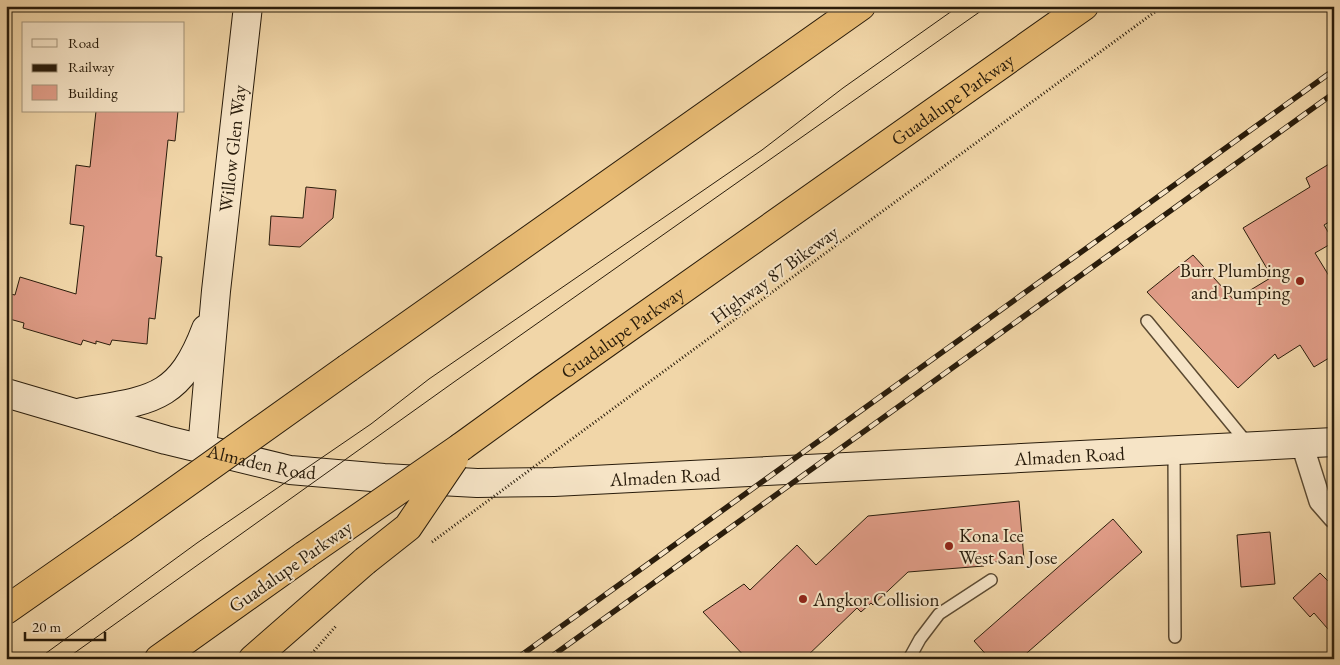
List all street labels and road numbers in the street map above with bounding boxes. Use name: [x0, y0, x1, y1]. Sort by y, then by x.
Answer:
street label: Guadalupe Parkway: [886, 47, 1020, 151]
street label: Willow Glen Way: [213, 83, 252, 213]
street label: Highway 87 Bikeway: [705, 219, 844, 329]
street label: Guadalupe Parkway: [556, 280, 689, 384]
street label: Almaden Road: [204, 438, 317, 485]
street label: Almaden Road: [1013, 441, 1126, 471]
street label: Almaden Road: [608, 461, 721, 492]
street label: Guadalupe Parkway: [224, 514, 357, 618]

